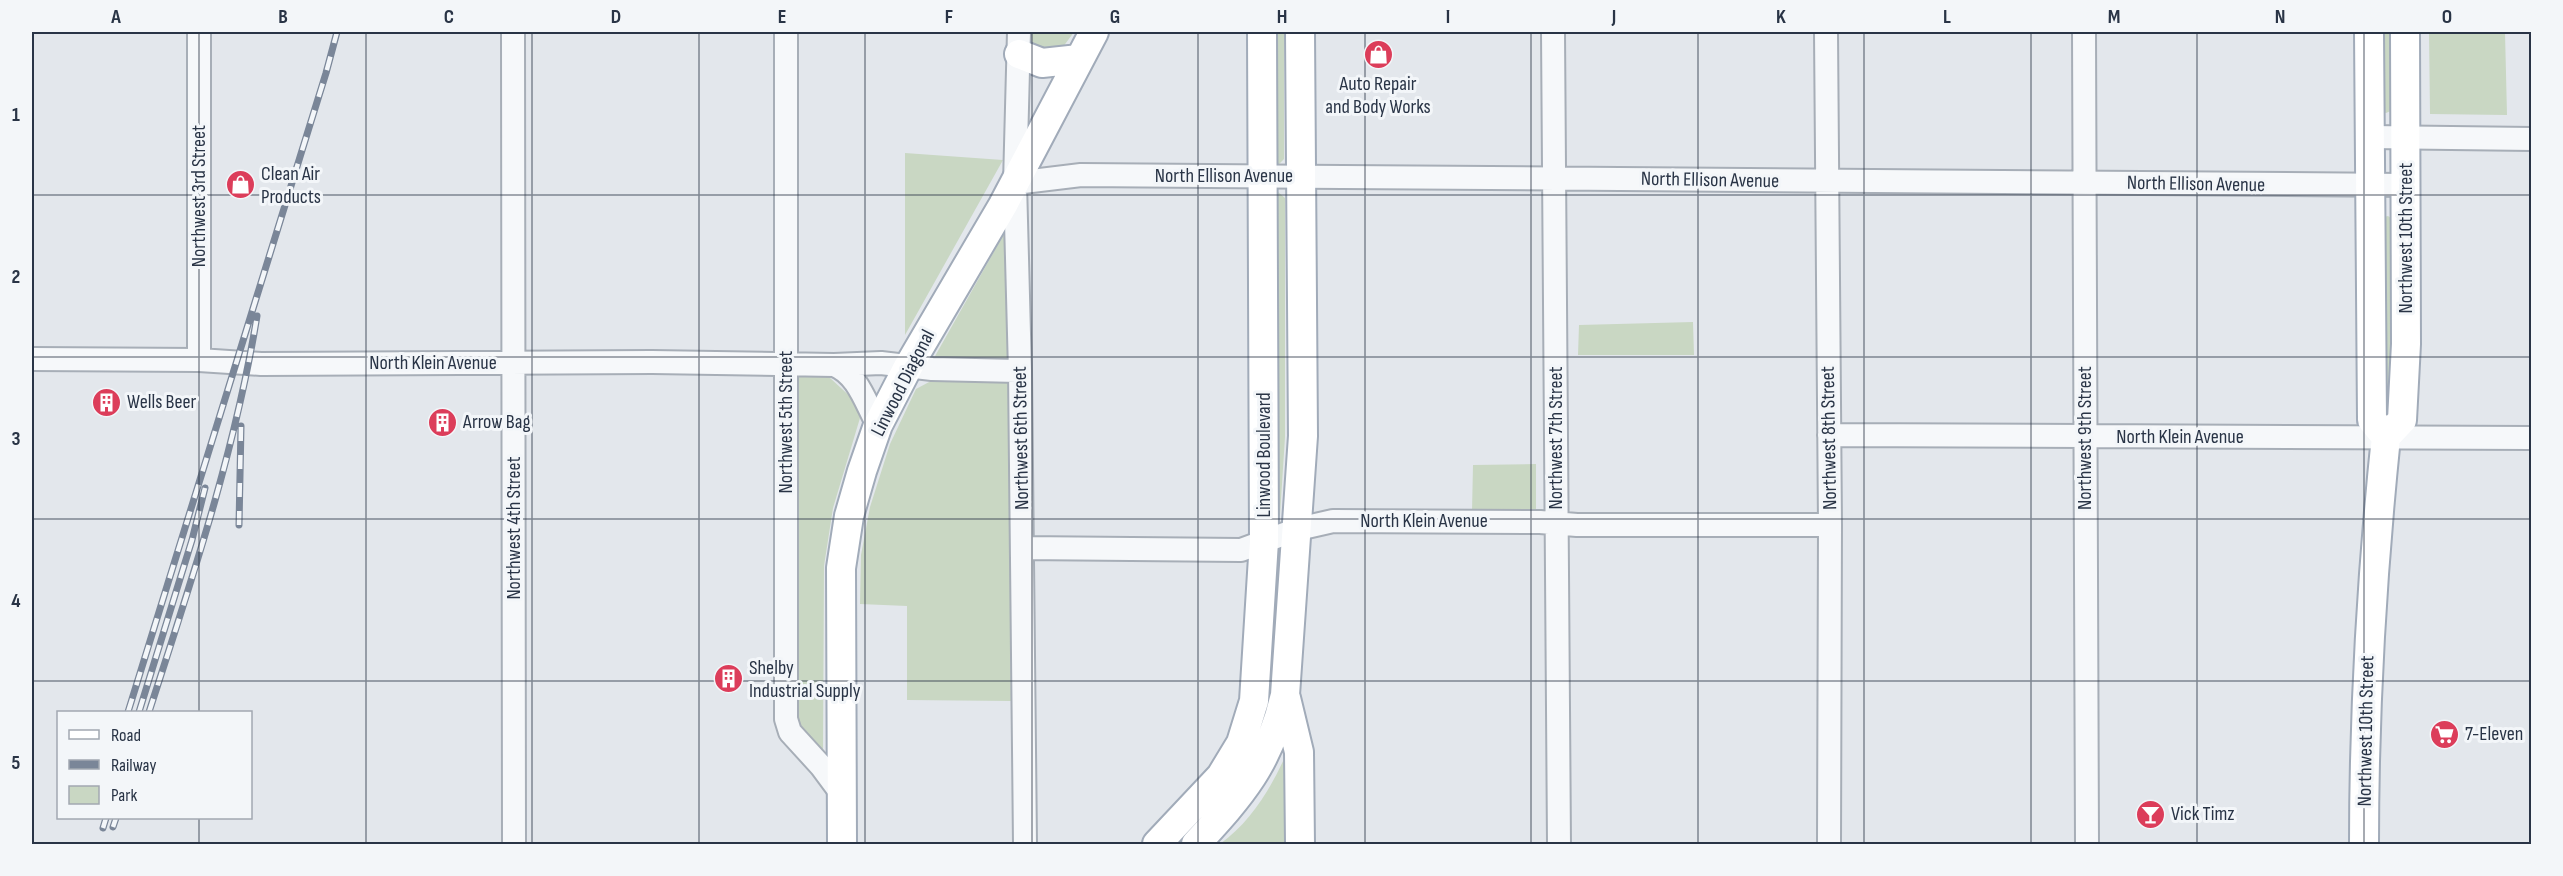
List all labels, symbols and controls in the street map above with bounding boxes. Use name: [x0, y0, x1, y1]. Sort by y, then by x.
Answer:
text: A: [110, 5, 121, 29]
text: B: [278, 5, 288, 29]
text: C: [444, 5, 454, 29]
text: D: [611, 5, 621, 29]
text: E: [778, 5, 786, 29]
text: F: [945, 5, 953, 29]
text: G: [1110, 5, 1120, 29]
text: H: [1277, 5, 1287, 29]
text: I: [1446, 5, 1450, 29]
text: J: [1611, 5, 1616, 29]
text: K: [1776, 5, 1786, 29]
text: L: [1943, 5, 1951, 29]
text: M: [2108, 5, 2120, 29]
text: N: [2275, 5, 2285, 29]
text: O: [2442, 5, 2452, 29]
shop icon: Auto Repair and Body Works: [1362, 38, 1394, 70]
place label: Auto Repair and Body Works: [1325, 72, 1431, 119]
text: 1: [12, 103, 20, 127]
street label: Northwest 3rd Street: [187, 125, 211, 267]
place label: Clean Air Products: [261, 162, 321, 209]
street label: Northwest 10th Street: [2394, 163, 2418, 313]
street label: North Ellison Avenue: [1155, 164, 1293, 188]
street label: North Ellison Avenue: [1641, 167, 1779, 193]
shop icon: Clean Air Products: [224, 169, 256, 201]
street label: North Ellison Avenue: [2127, 171, 2265, 197]
text: 2: [12, 265, 20, 289]
street label: Linwood Diagonal: [866, 326, 940, 440]
street label: North Klein Avenue: [369, 351, 497, 375]
street label: Northwest 5th Street: [774, 351, 798, 493]
street label: Northwest 6th Street: [1008, 366, 1034, 510]
street label: Northwest 8th Street: [1816, 366, 1842, 510]
street label: Northwest 9th Street: [2073, 366, 2097, 510]
street label: Northwest 7th Street: [1544, 367, 1568, 510]
building icon: Wells Beer: [90, 386, 122, 418]
place label: Wells Beer: [127, 390, 196, 414]
street label: Linwood Boulevard: [1252, 392, 1276, 518]
building icon: Arrow Bag: [426, 406, 458, 438]
place label: Arrow Bag: [462, 410, 530, 434]
street label: North Klein Avenue: [2116, 425, 2244, 449]
text: 3: [12, 427, 21, 451]
street label: Northwest 4th Street: [502, 456, 526, 600]
street label: North Klein Avenue: [1360, 509, 1488, 533]
text: 4: [11, 589, 21, 613]
street label: Northwest 10th Street: [2353, 655, 2379, 807]
place label: Shelby Industrial Supply: [749, 656, 861, 703]
building icon: Shelby Industrial Supply: [712, 663, 744, 695]
legend: [57, 711, 252, 819]
supermarket icon: 7-Eleven: [2428, 718, 2460, 750]
place label: 7-Eleven: [2465, 722, 2523, 746]
text: Road: [111, 725, 141, 746]
text: 5: [12, 751, 21, 775]
text: Railway: [111, 755, 156, 776]
text: Park: [111, 785, 137, 806]
bar icon: Vick Timz: [2134, 798, 2166, 830]
place label: Vick Timz: [2171, 802, 2234, 826]

